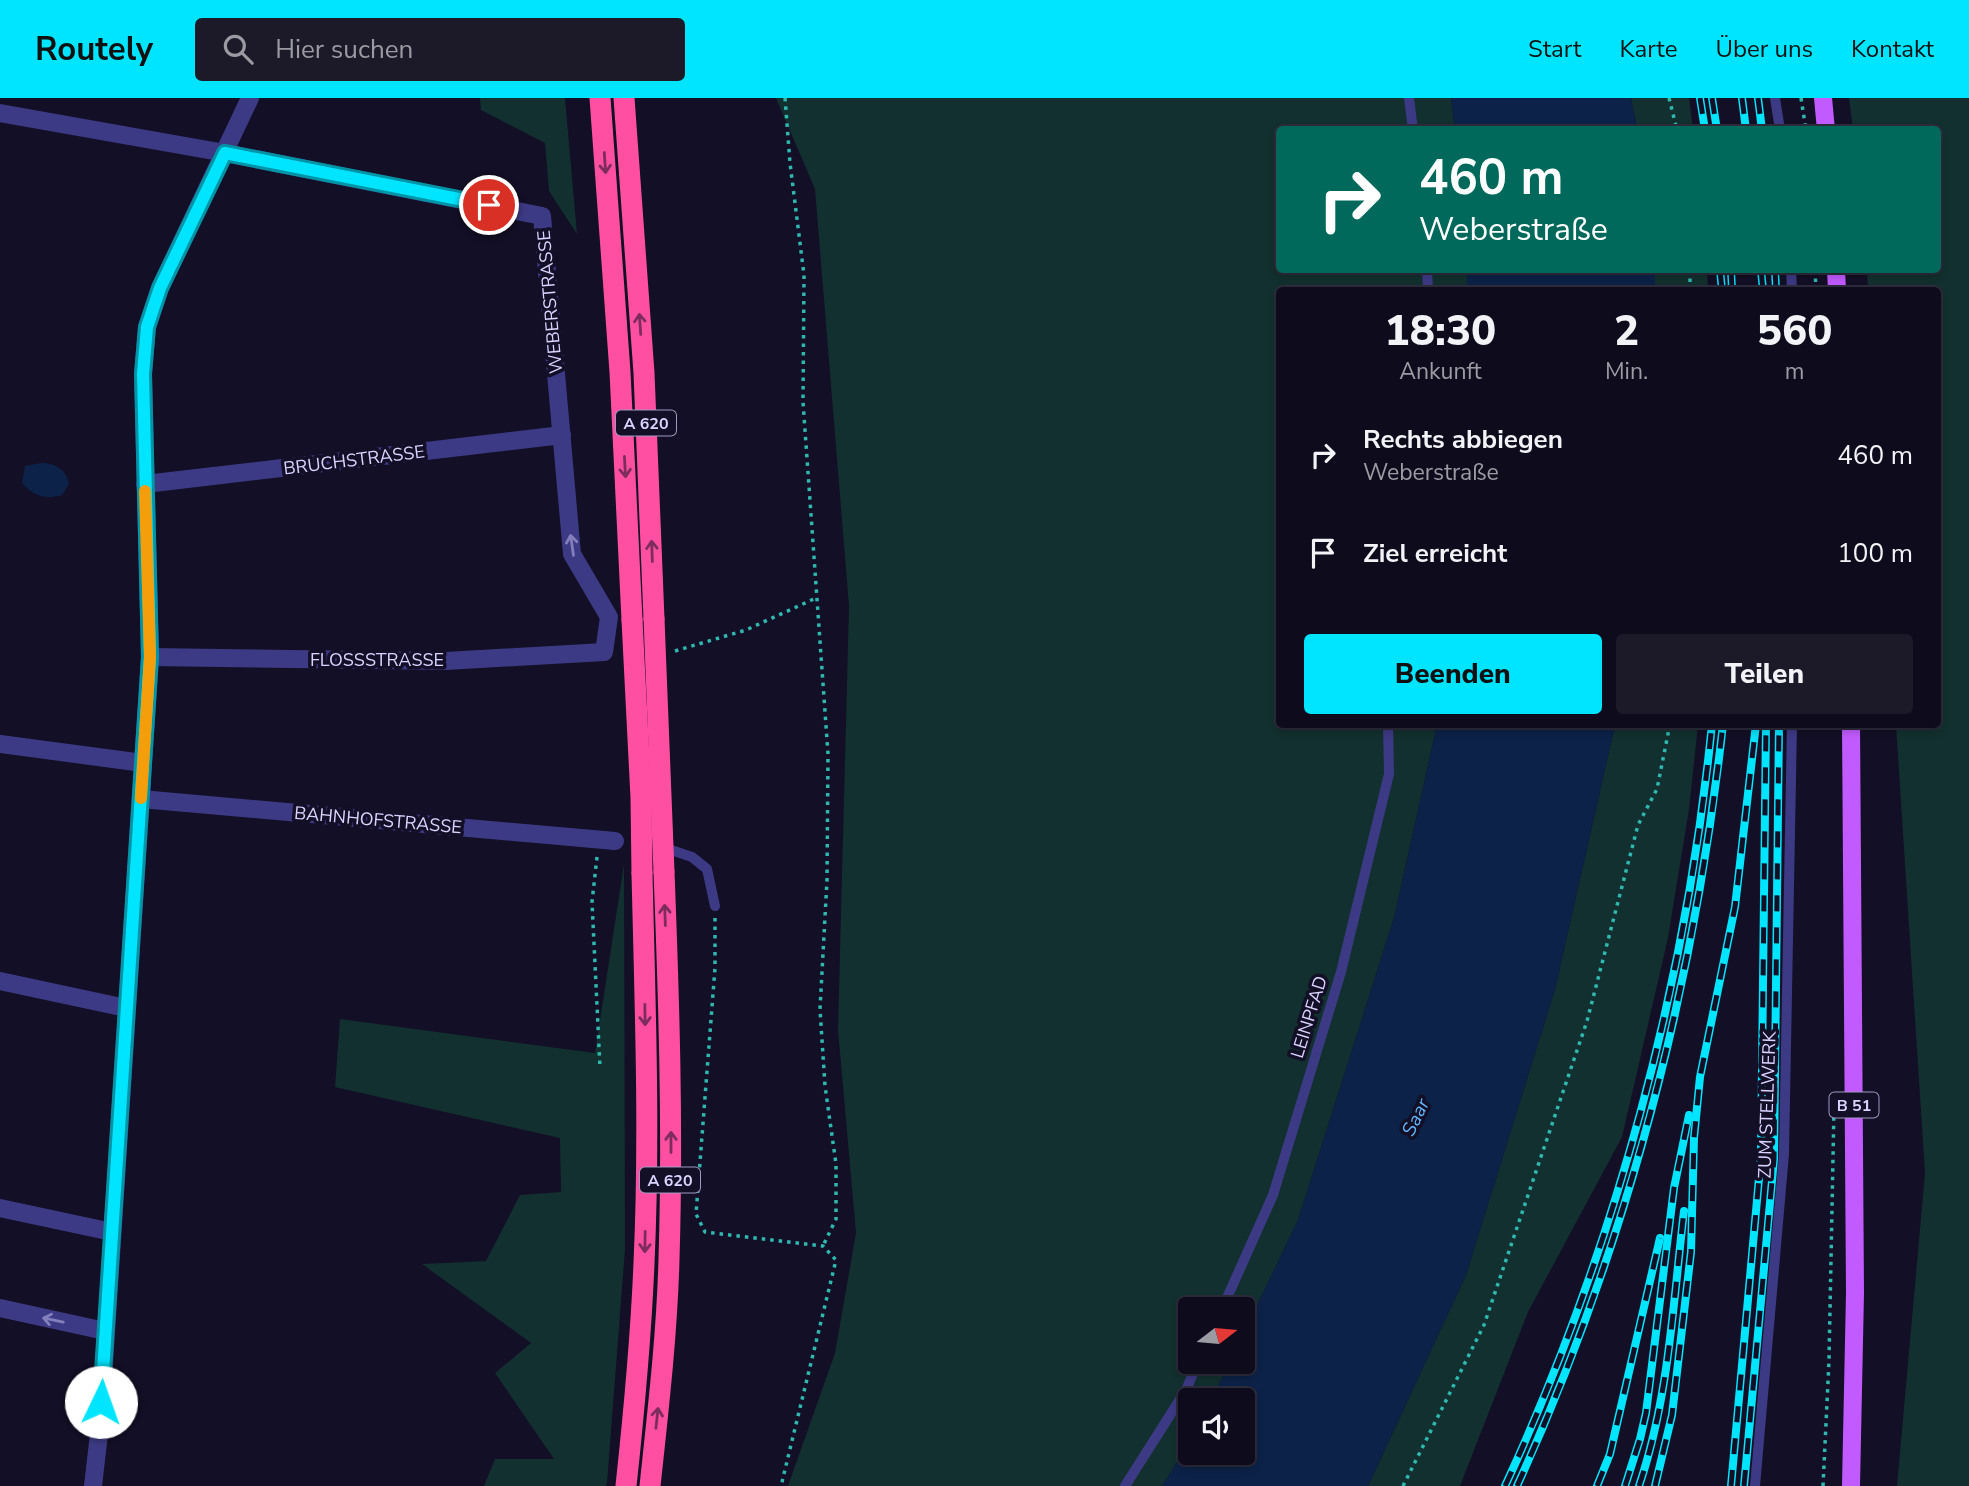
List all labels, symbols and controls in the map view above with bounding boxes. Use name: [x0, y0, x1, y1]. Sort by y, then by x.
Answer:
search box: [195, 18, 685, 81]
text: Routely: [35, 27, 153, 72]
icon: search: [219, 30, 257, 68]
text: Hier suchen: [275, 32, 413, 67]
text: Start: [1528, 33, 1581, 65]
text: Karte: [1619, 33, 1677, 65]
text: Über uns: [1715, 33, 1813, 65]
text: Kontakt: [1851, 33, 1934, 65]
text: 460 m: [1419, 144, 1563, 211]
one-way arrow: [599, 151, 612, 173]
icon: right: [1304, 154, 1395, 245]
pin: [459, 175, 519, 235]
icon: arrive: [470, 186, 508, 224]
text: Weberstraße: [1419, 208, 1608, 251]
street label: WEBERSTRASSE: [532, 229, 568, 375]
text: 18:30: [1385, 303, 1496, 360]
text: 2: [1614, 303, 1639, 360]
text: 560: [1757, 303, 1832, 360]
one-way arrow: [634, 313, 647, 336]
text: Ankunft: [1399, 356, 1482, 387]
text: Min.: [1605, 356, 1648, 387]
text: m: [1785, 356, 1804, 387]
road number: A 620: [616, 410, 676, 436]
text: Rechts abbiegen: [1363, 422, 1563, 457]
icon: right: [1304, 436, 1342, 474]
text: 460 m: [1837, 438, 1913, 473]
street label: BRUCHSTRASSE: [282, 439, 426, 481]
one-way arrow: [618, 455, 631, 478]
text: Weberstraße: [1363, 457, 1499, 488]
one-way arrow: [565, 534, 578, 557]
icon: arrive: [1304, 534, 1342, 572]
text: Ziel erreicht: [1363, 536, 1507, 571]
text: 100 m: [1837, 536, 1913, 571]
one-way arrow: [645, 540, 658, 563]
button: Beenden: [1304, 634, 1602, 714]
button: Teilen: [1616, 634, 1913, 714]
street label: FLOSSSTRASSE: [310, 648, 444, 672]
street label: BAHNHOFSTRASSE: [293, 801, 463, 839]
one-way arrow: [659, 903, 672, 926]
street label: LEINPFAD: [1285, 973, 1333, 1061]
one-way arrow: [638, 1003, 652, 1026]
street label: ZUM STELLWERK: [1752, 1030, 1782, 1179]
water label: Saar: [1396, 1093, 1437, 1141]
road number: B 51: [1829, 1093, 1878, 1118]
one-way arrow: [664, 1131, 678, 1154]
road number: A 620: [640, 1168, 700, 1192]
one-way arrow: [638, 1231, 651, 1254]
north arrow: [1178, 1297, 1255, 1374]
map controls: [1178, 1297, 1255, 1465]
one-way arrow: [42, 1312, 65, 1326]
position arrow: [64, 1365, 138, 1439]
button: sound: [1178, 1388, 1255, 1465]
one-way arrow: [651, 1407, 664, 1430]

